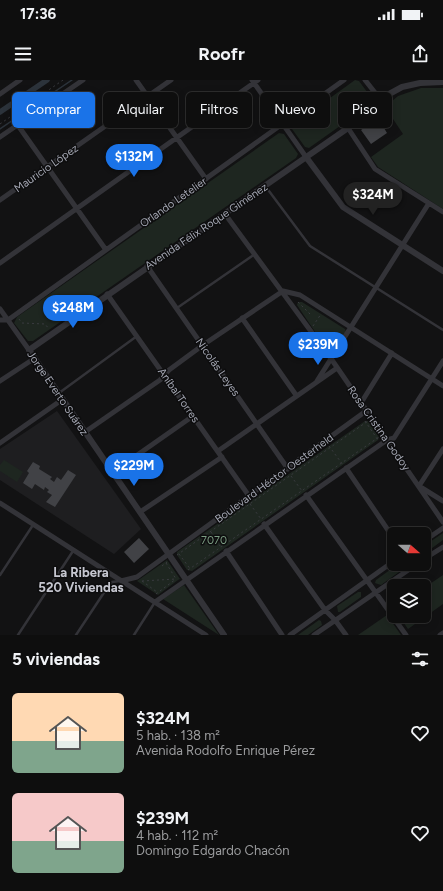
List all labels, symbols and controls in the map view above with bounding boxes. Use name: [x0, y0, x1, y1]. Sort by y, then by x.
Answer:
text: 17:36: [20, 5, 56, 23]
icon: menu: [12, 43, 34, 65]
text: Roofr: [198, 43, 245, 65]
icon: share: [409, 43, 431, 65]
chip: Comprar: [12, 92, 95, 128]
chip: Alquilar: [103, 92, 178, 128]
chip: Filtros: [186, 92, 252, 128]
chip: Nuevo: [260, 92, 330, 128]
chip: Piso: [338, 92, 392, 128]
street label: Mauricio López: [12, 142, 81, 195]
pin: $132M: [106, 144, 162, 178]
text: $132M: [115, 149, 153, 164]
street label: Orlando Letelier: [137, 174, 209, 230]
street label: Avenida Félix Roque Giménez: [142, 180, 270, 272]
pin: $324M: [345, 182, 401, 216]
text: $324M: [352, 187, 394, 202]
pin: $248M: [45, 295, 101, 329]
text: $248M: [52, 300, 94, 315]
pin: $239M: [290, 332, 346, 366]
street label: Nicolás Leyes: [193, 336, 242, 399]
text: $239M: [298, 337, 338, 352]
street label: Jorge Everto Suárez: [24, 348, 91, 438]
street label: Aníbal Torres: [155, 365, 202, 425]
street label: Rosa Cristina Godoy: [344, 383, 413, 473]
street label: Boulevard Héctor Oesterheld: [213, 431, 336, 526]
pin: $229M: [106, 453, 162, 487]
text: $229M: [114, 458, 154, 473]
north arrow: [387, 527, 431, 571]
map controls: [387, 527, 431, 623]
park label: 7070: [201, 534, 227, 547]
district label: La Ribera 520 Viviendas: [38, 565, 124, 595]
button: layers: [387, 579, 431, 623]
icon: filters: [409, 648, 431, 670]
text: 5 viviendas: [12, 649, 100, 669]
text: $324M: [136, 708, 190, 728]
icon: home: [44, 709, 92, 757]
icon: heart: [409, 722, 431, 744]
text: 5 hab. · 138 m²: [136, 728, 220, 743]
text: Avenida Rodolfo Enrique Pérez: [136, 743, 315, 758]
text: $239M: [136, 808, 189, 828]
icon: home: [44, 809, 92, 857]
icon: heart: [409, 822, 431, 844]
text: 4 hab. · 112 m²: [136, 828, 218, 843]
text: Domingo Edgardo Chacón: [136, 843, 290, 858]

